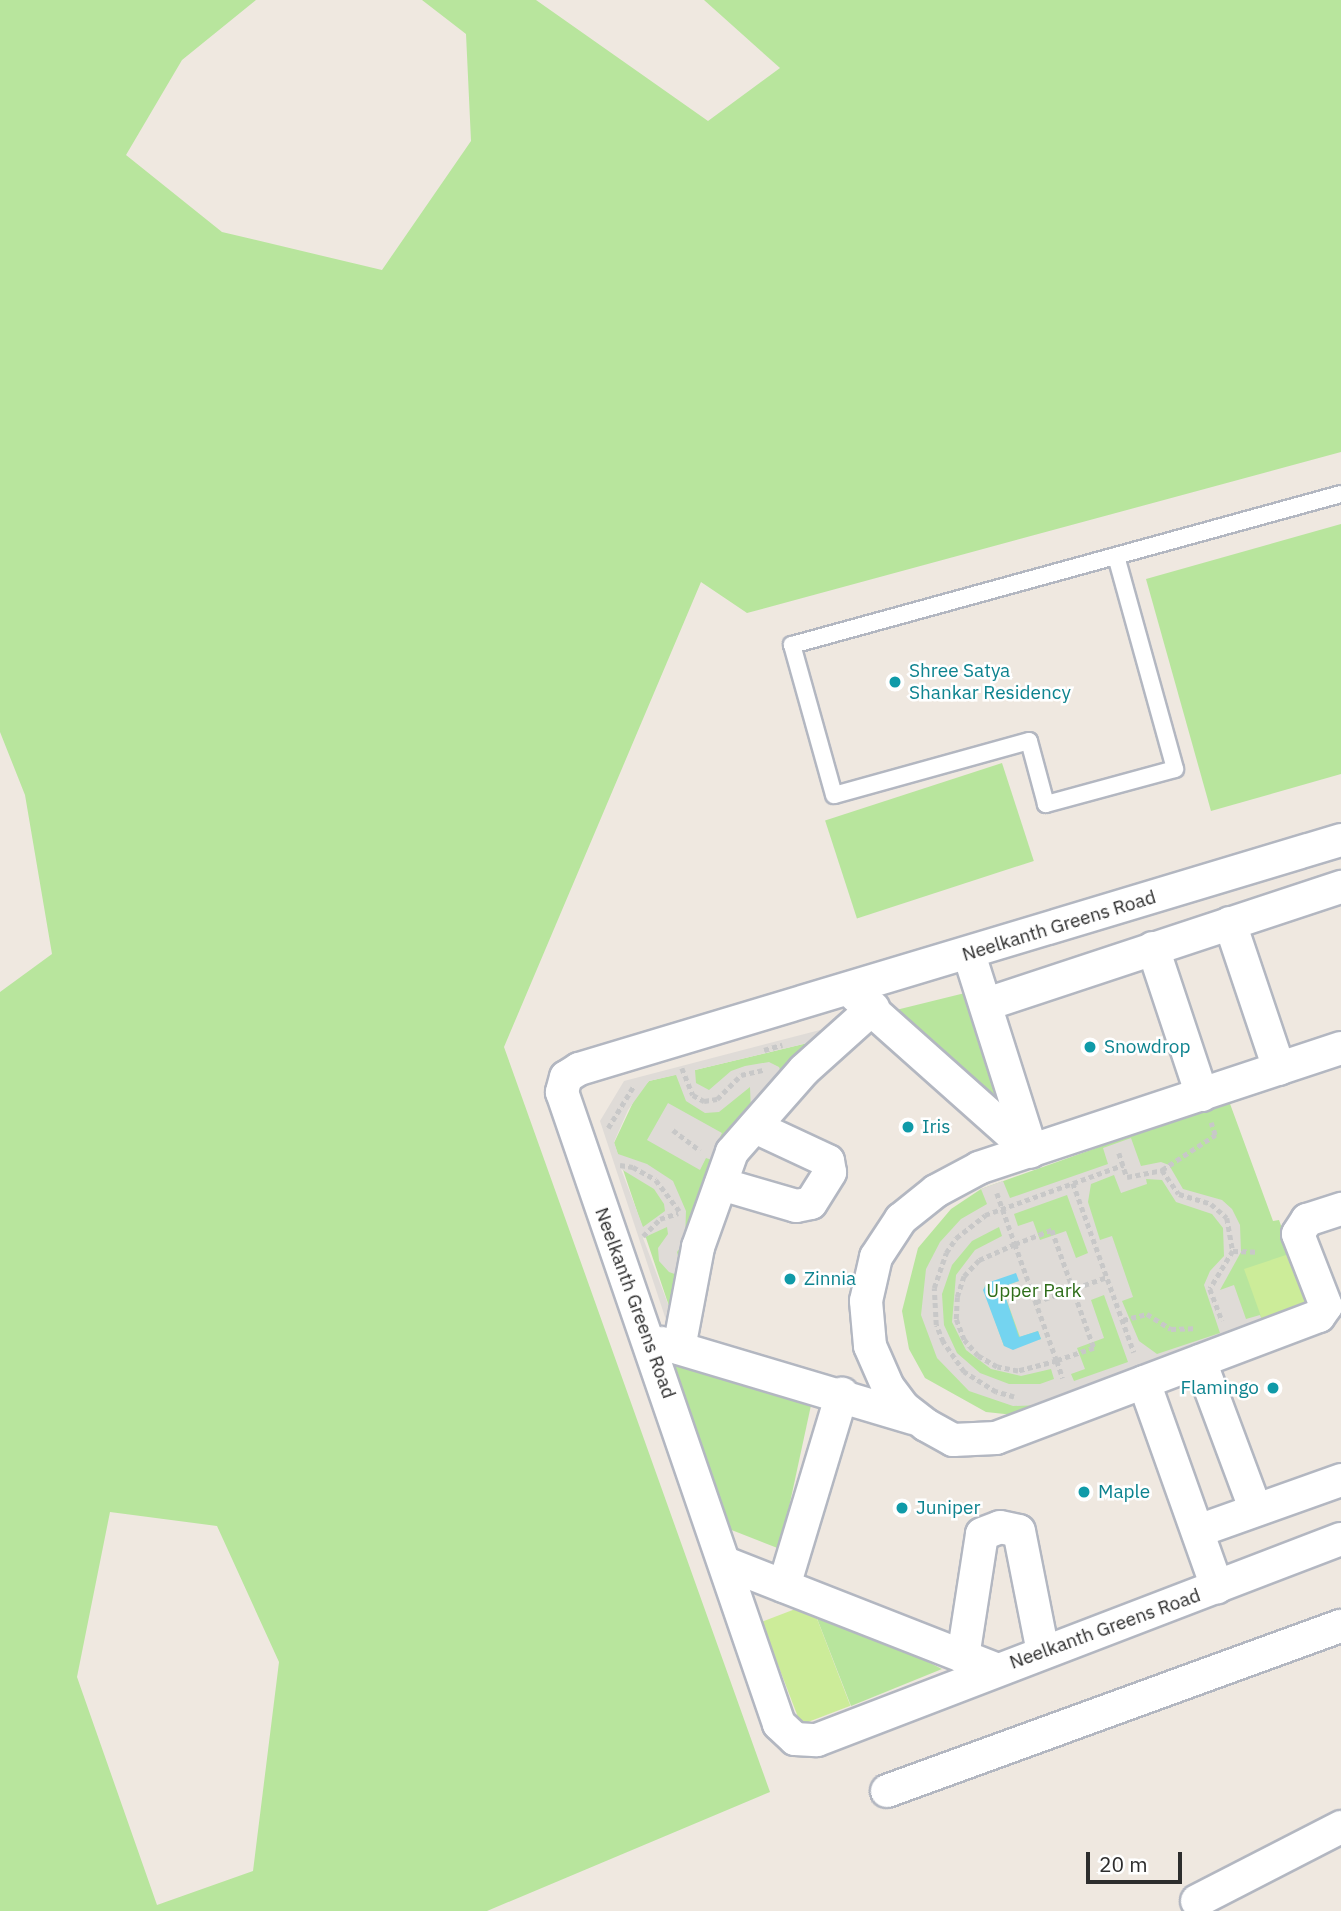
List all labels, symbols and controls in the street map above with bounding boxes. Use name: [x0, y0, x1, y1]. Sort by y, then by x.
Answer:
place label: Shree Satya Shankar Residency: [909, 660, 1071, 704]
marker: Shree Satya Shankar Residency: [887, 674, 903, 690]
street label: Neelkanth Greens Road: [959, 886, 1159, 966]
place label: Snowdrop: [1104, 1036, 1190, 1058]
marker: Snowdrop: [1082, 1039, 1098, 1055]
place label: Iris: [922, 1116, 951, 1138]
marker: Iris: [900, 1119, 916, 1135]
street label: Neelkanth Greens Road: [590, 1204, 680, 1402]
place label: Zinnia: [804, 1268, 856, 1290]
marker: Zinnia: [782, 1271, 798, 1287]
park label: Upper Park: [986, 1280, 1082, 1302]
place label: Flamingo: [1180, 1377, 1259, 1399]
marker: Flamingo: [1265, 1380, 1281, 1396]
place label: Maple: [1098, 1481, 1150, 1503]
marker: Maple: [1076, 1484, 1092, 1500]
place label: Juniper: [916, 1497, 980, 1519]
marker: Juniper: [894, 1500, 910, 1516]
street label: Neelkanth Greens Road: [1006, 1584, 1204, 1674]
scale bar: [1089, 1838, 1185, 1882]
text: 20 m: [1099, 1850, 1148, 1878]

